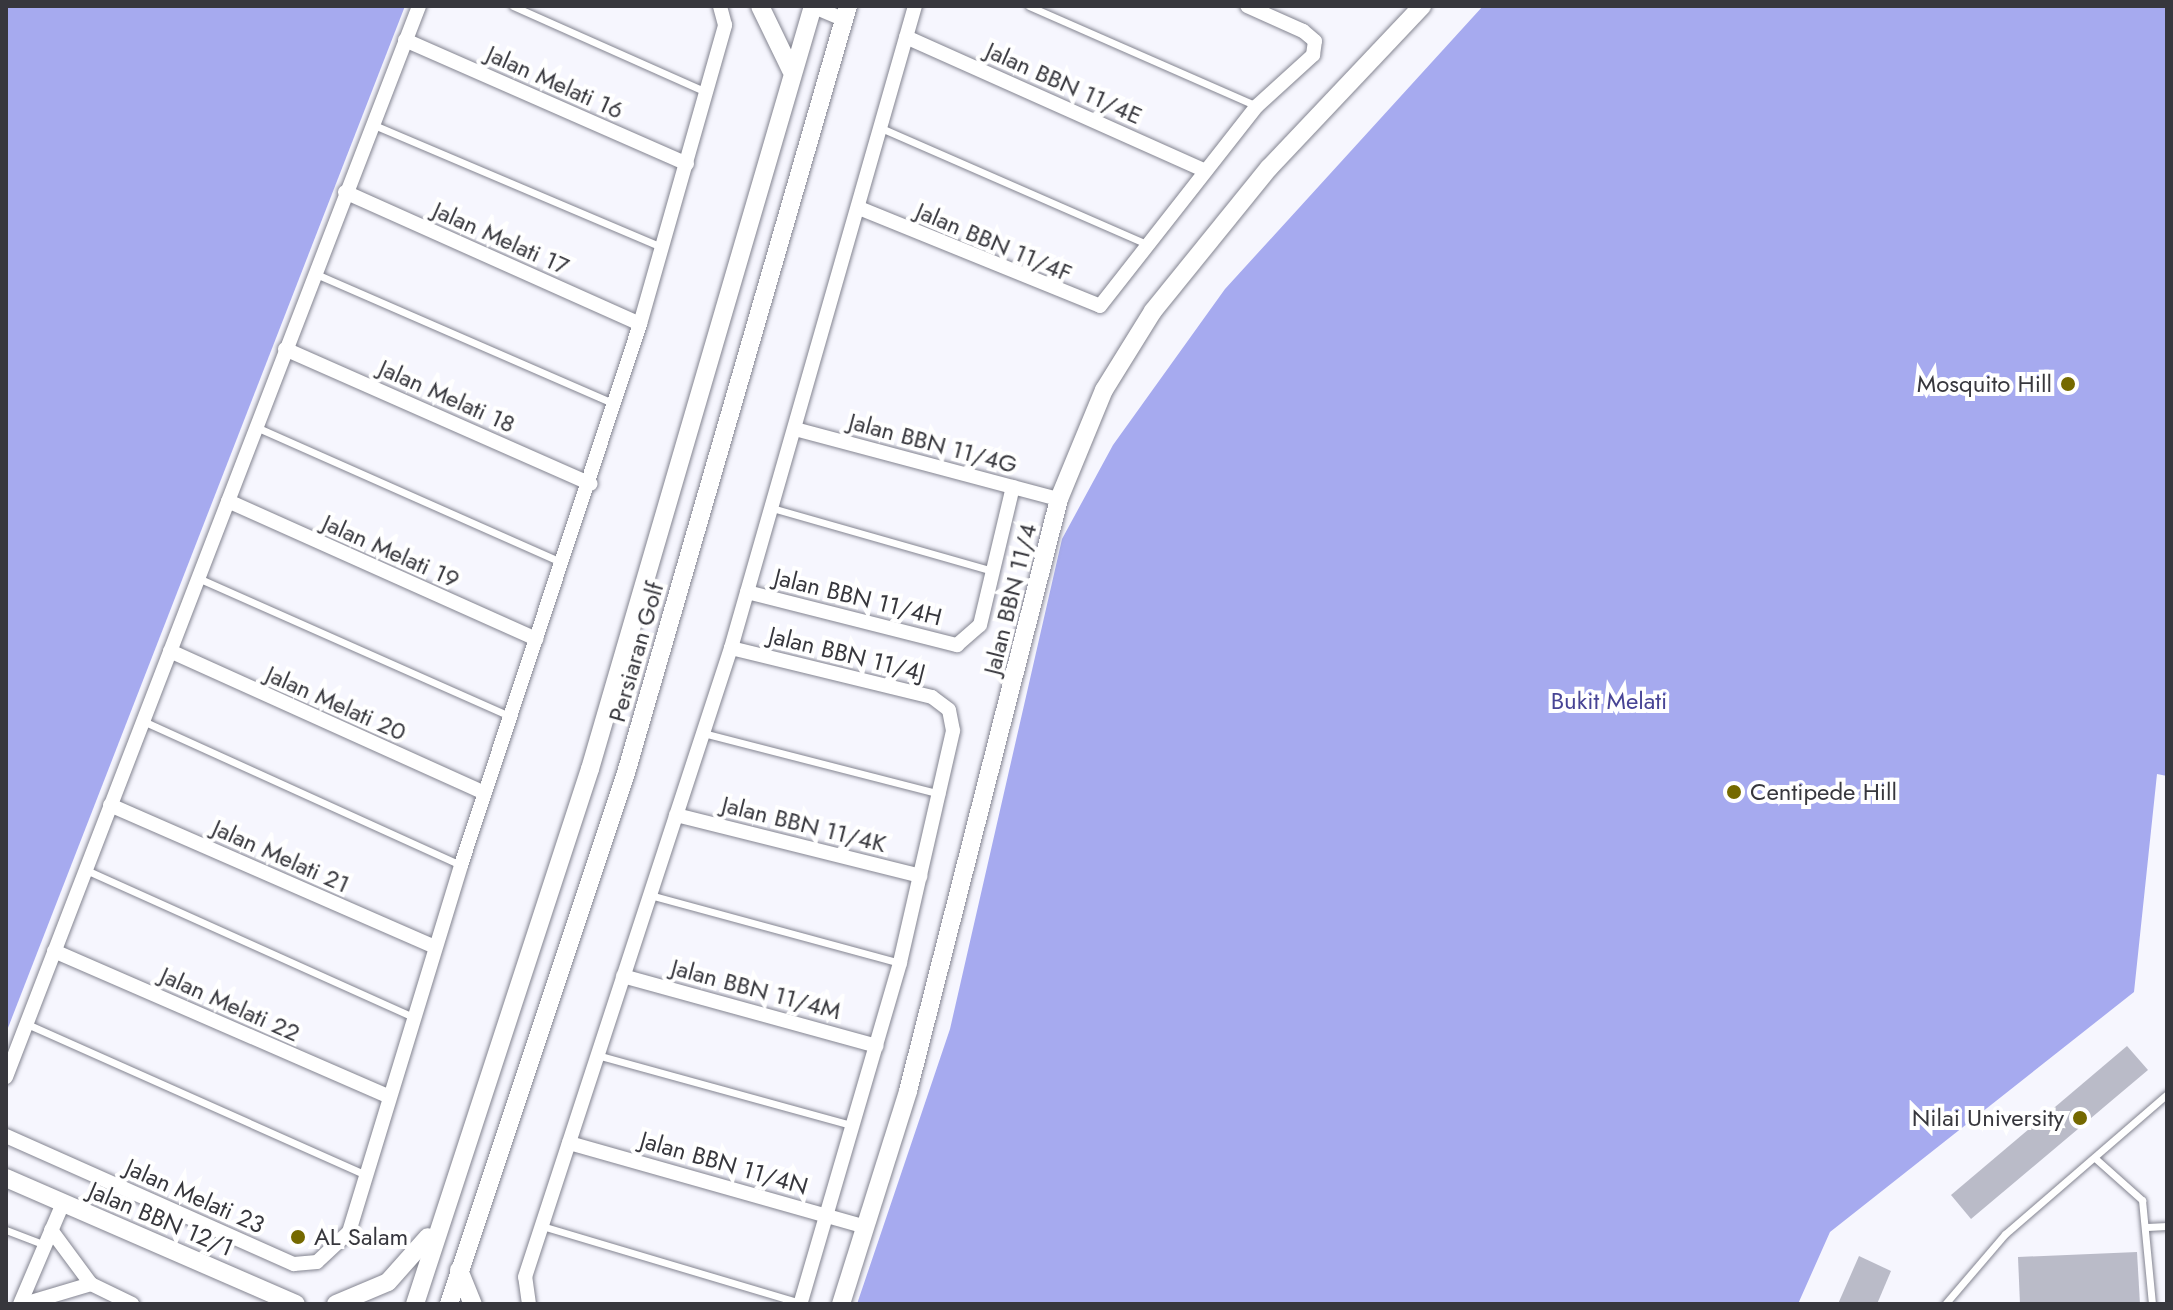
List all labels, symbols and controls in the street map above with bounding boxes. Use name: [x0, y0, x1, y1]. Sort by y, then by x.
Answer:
street label: Jalan BBN 11/4E: [981, 36, 1147, 130]
street label: Jalan Melati 16: [482, 39, 628, 125]
street label: Jalan Melati 17: [429, 195, 573, 281]
street label: Jalan BBN 11/4F: [912, 196, 1076, 288]
street label: Jalan Melati 18: [374, 353, 520, 439]
place label: Mosquito Hill: [1917, 370, 2052, 398]
marker: Mosquito Hill: [2059, 375, 2077, 393]
street label: Jalan BBN 11/4G: [846, 407, 1020, 479]
street label: Jalan Melati 19: [318, 508, 464, 594]
street label: Jalan BBN 11/4: [977, 520, 1043, 678]
street label: Jalan BBN 11/4H: [771, 562, 945, 632]
street label: Persiaran Golf: [602, 579, 670, 725]
street label: Jalan BBN 11/4J: [766, 621, 928, 687]
street label: Jalan Melati 20: [261, 659, 411, 747]
park label: Bukit Melati: [1551, 687, 1667, 715]
place label: Centipede Hill: [1750, 778, 1897, 806]
marker: Centipede Hill: [1725, 783, 1743, 801]
street label: Jalan BBN 11/4K: [719, 790, 889, 858]
street label: Jalan Melati 21: [208, 813, 354, 899]
street label: Jalan BBN 11/4M: [668, 953, 844, 1025]
street label: Jalan Melati 22: [156, 960, 304, 1048]
place label: Nilai University: [1912, 1104, 2064, 1132]
marker: Nilai University: [2071, 1109, 2089, 1127]
street label: Jalan BBN 11/4N: [637, 1125, 811, 1201]
street label: Jalan Melati 23: [121, 1153, 269, 1239]
street label: Jalan BBN 12/1: [84, 1176, 238, 1262]
place label: AL Salam: [314, 1223, 408, 1251]
marker: AL Salam: [289, 1228, 307, 1246]

